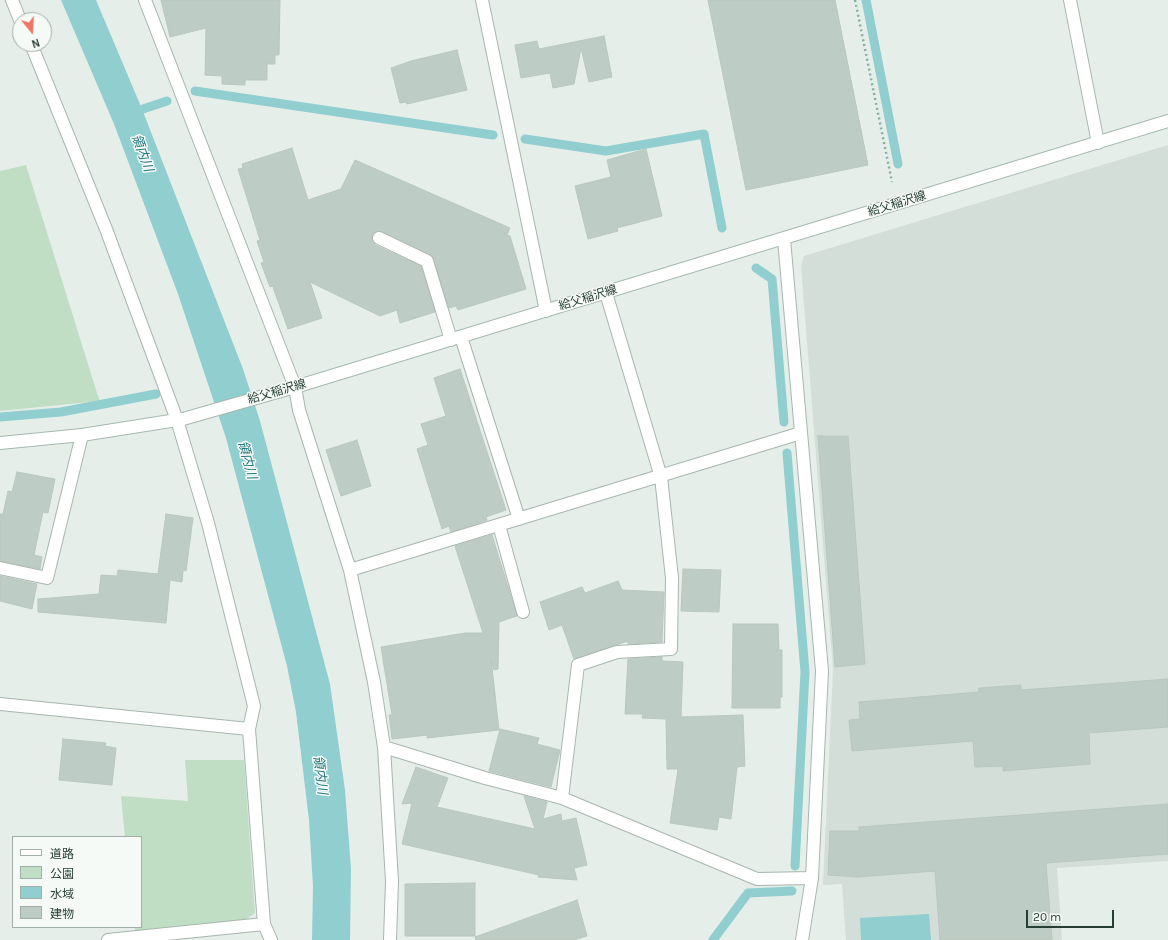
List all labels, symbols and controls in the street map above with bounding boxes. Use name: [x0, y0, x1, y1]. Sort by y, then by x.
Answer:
north arrow: [12, 12, 52, 52]
text: N: [30, 36, 41, 50]
water label: 領内川: [128, 132, 156, 174]
street label: 給父稲沢線: [866, 188, 928, 220]
street label: 給父稲沢線: [557, 282, 619, 314]
street label: 給父稲沢線: [246, 377, 308, 407]
water label: 領内川: [234, 439, 260, 481]
water label: 領内川: [310, 755, 330, 795]
legend: [12, 836, 142, 928]
text: 道路: [50, 847, 74, 861]
text: 公園: [50, 867, 74, 881]
text: 水域: [50, 887, 74, 901]
scale bar: [1028, 902, 1116, 928]
text: 建物: [50, 907, 74, 921]
text: 20 m: [1033, 910, 1061, 924]

